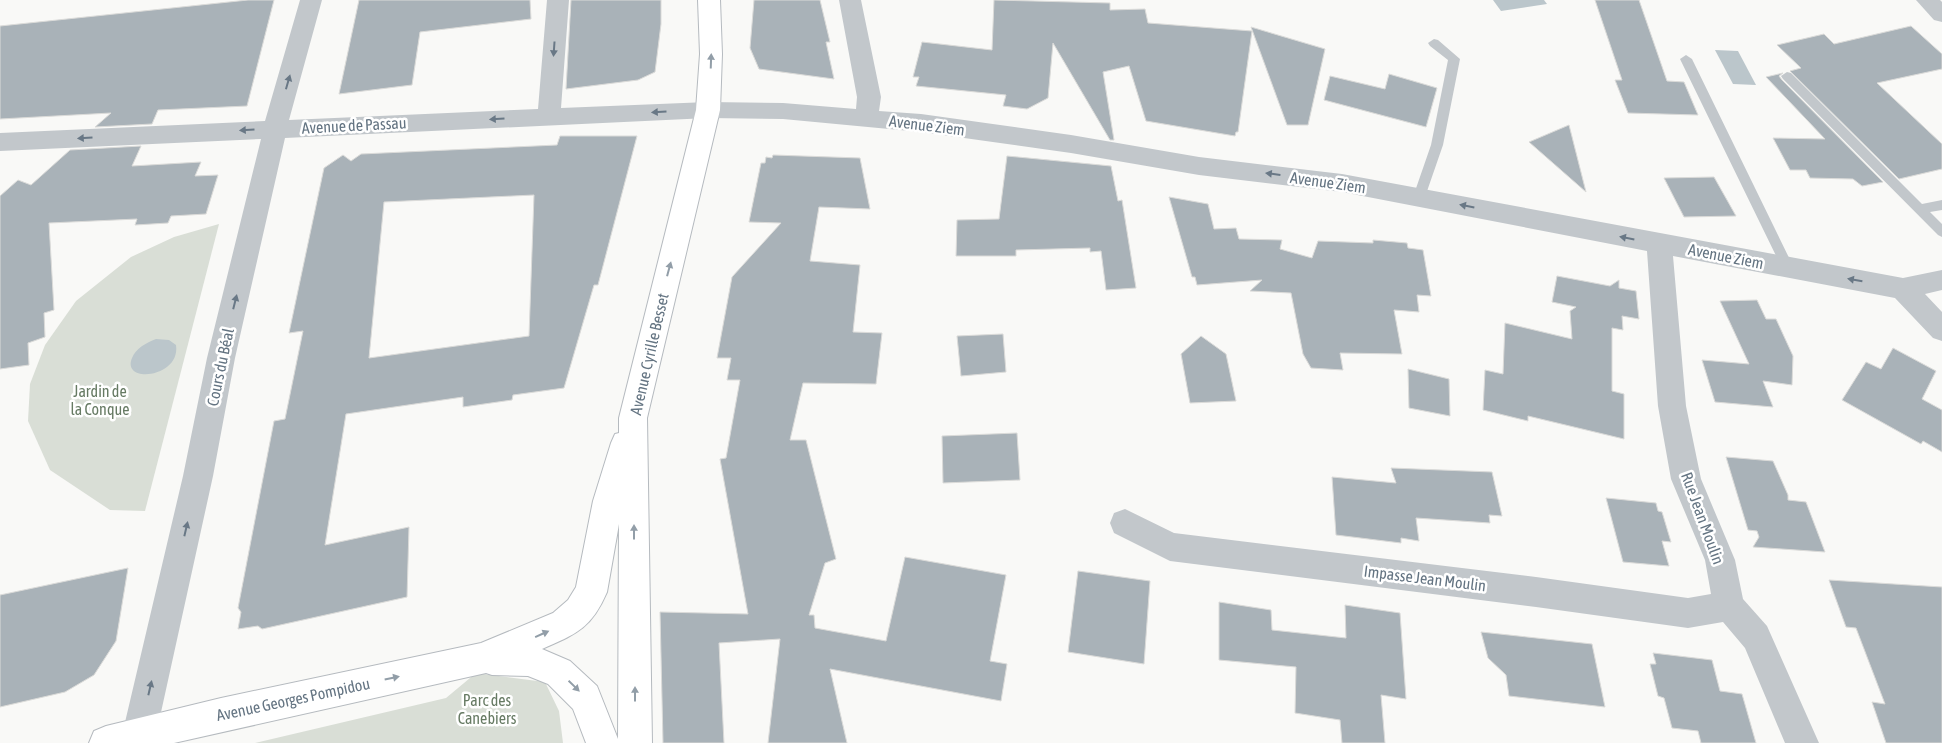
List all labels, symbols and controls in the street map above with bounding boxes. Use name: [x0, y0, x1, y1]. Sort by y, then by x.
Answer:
one-way arrow: [550, 41, 558, 57]
one-way arrow: [707, 53, 715, 69]
one-way arrow: [284, 75, 292, 90]
one-way arrow: [651, 108, 667, 116]
street label: Avenue Ziem: [888, 111, 966, 139]
street label: Avenue de Passau: [301, 113, 407, 137]
one-way arrow: [488, 115, 504, 123]
one-way arrow: [239, 127, 255, 135]
one-way arrow: [76, 135, 92, 143]
street label: Avenue Ziem: [1289, 168, 1367, 196]
one-way arrow: [1264, 170, 1280, 178]
one-way arrow: [1459, 202, 1475, 210]
one-way arrow: [1618, 233, 1634, 241]
street label: Avenue Ziem: [1687, 240, 1765, 272]
one-way arrow: [665, 261, 673, 276]
one-way arrow: [1847, 276, 1863, 284]
street label: Avenue Cyrille Besset: [626, 291, 673, 417]
one-way arrow: [231, 295, 239, 310]
street label: Cours du Béal: [203, 326, 237, 408]
park label: Jardin de la Conque: [71, 382, 129, 419]
street label: Rue Jean Moulin: [1678, 470, 1728, 566]
one-way arrow: [182, 522, 190, 537]
one-way arrow: [630, 524, 638, 540]
street label: Impasse Jean Moulin: [1363, 562, 1487, 595]
one-way arrow: [535, 629, 549, 637]
one-way arrow: [384, 673, 400, 681]
street label: Avenue Georges Pompidou: [215, 674, 372, 725]
one-way arrow: [146, 680, 154, 695]
one-way arrow: [567, 680, 579, 692]
one-way arrow: [631, 686, 639, 702]
park label: Parc des Canebiers: [458, 691, 517, 727]

